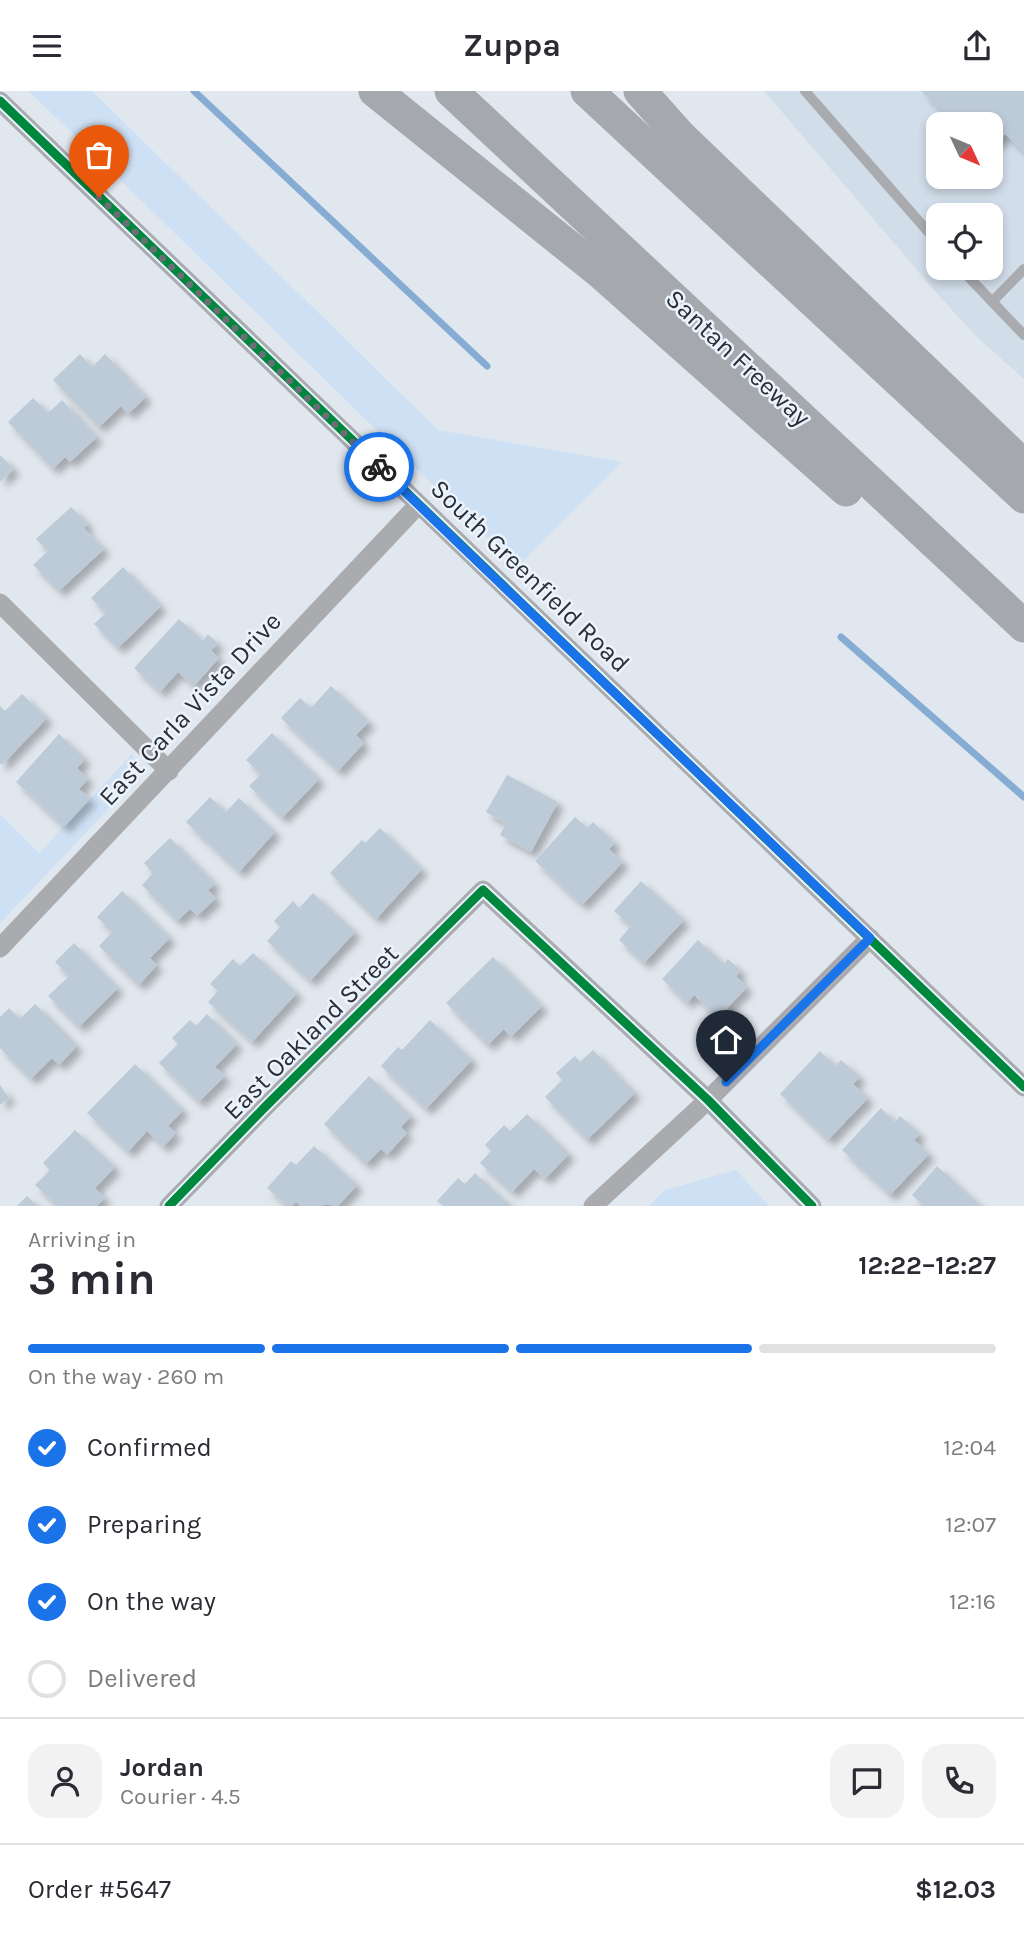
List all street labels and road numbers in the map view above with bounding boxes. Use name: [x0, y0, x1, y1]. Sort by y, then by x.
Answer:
street label: Santan Freeway: [659, 283, 817, 433]
street label: South Greenfield Road: [424, 473, 636, 679]
street label: East Carla Vista Drive: [92, 606, 288, 812]
street label: East Oakland Street: [217, 938, 405, 1126]

